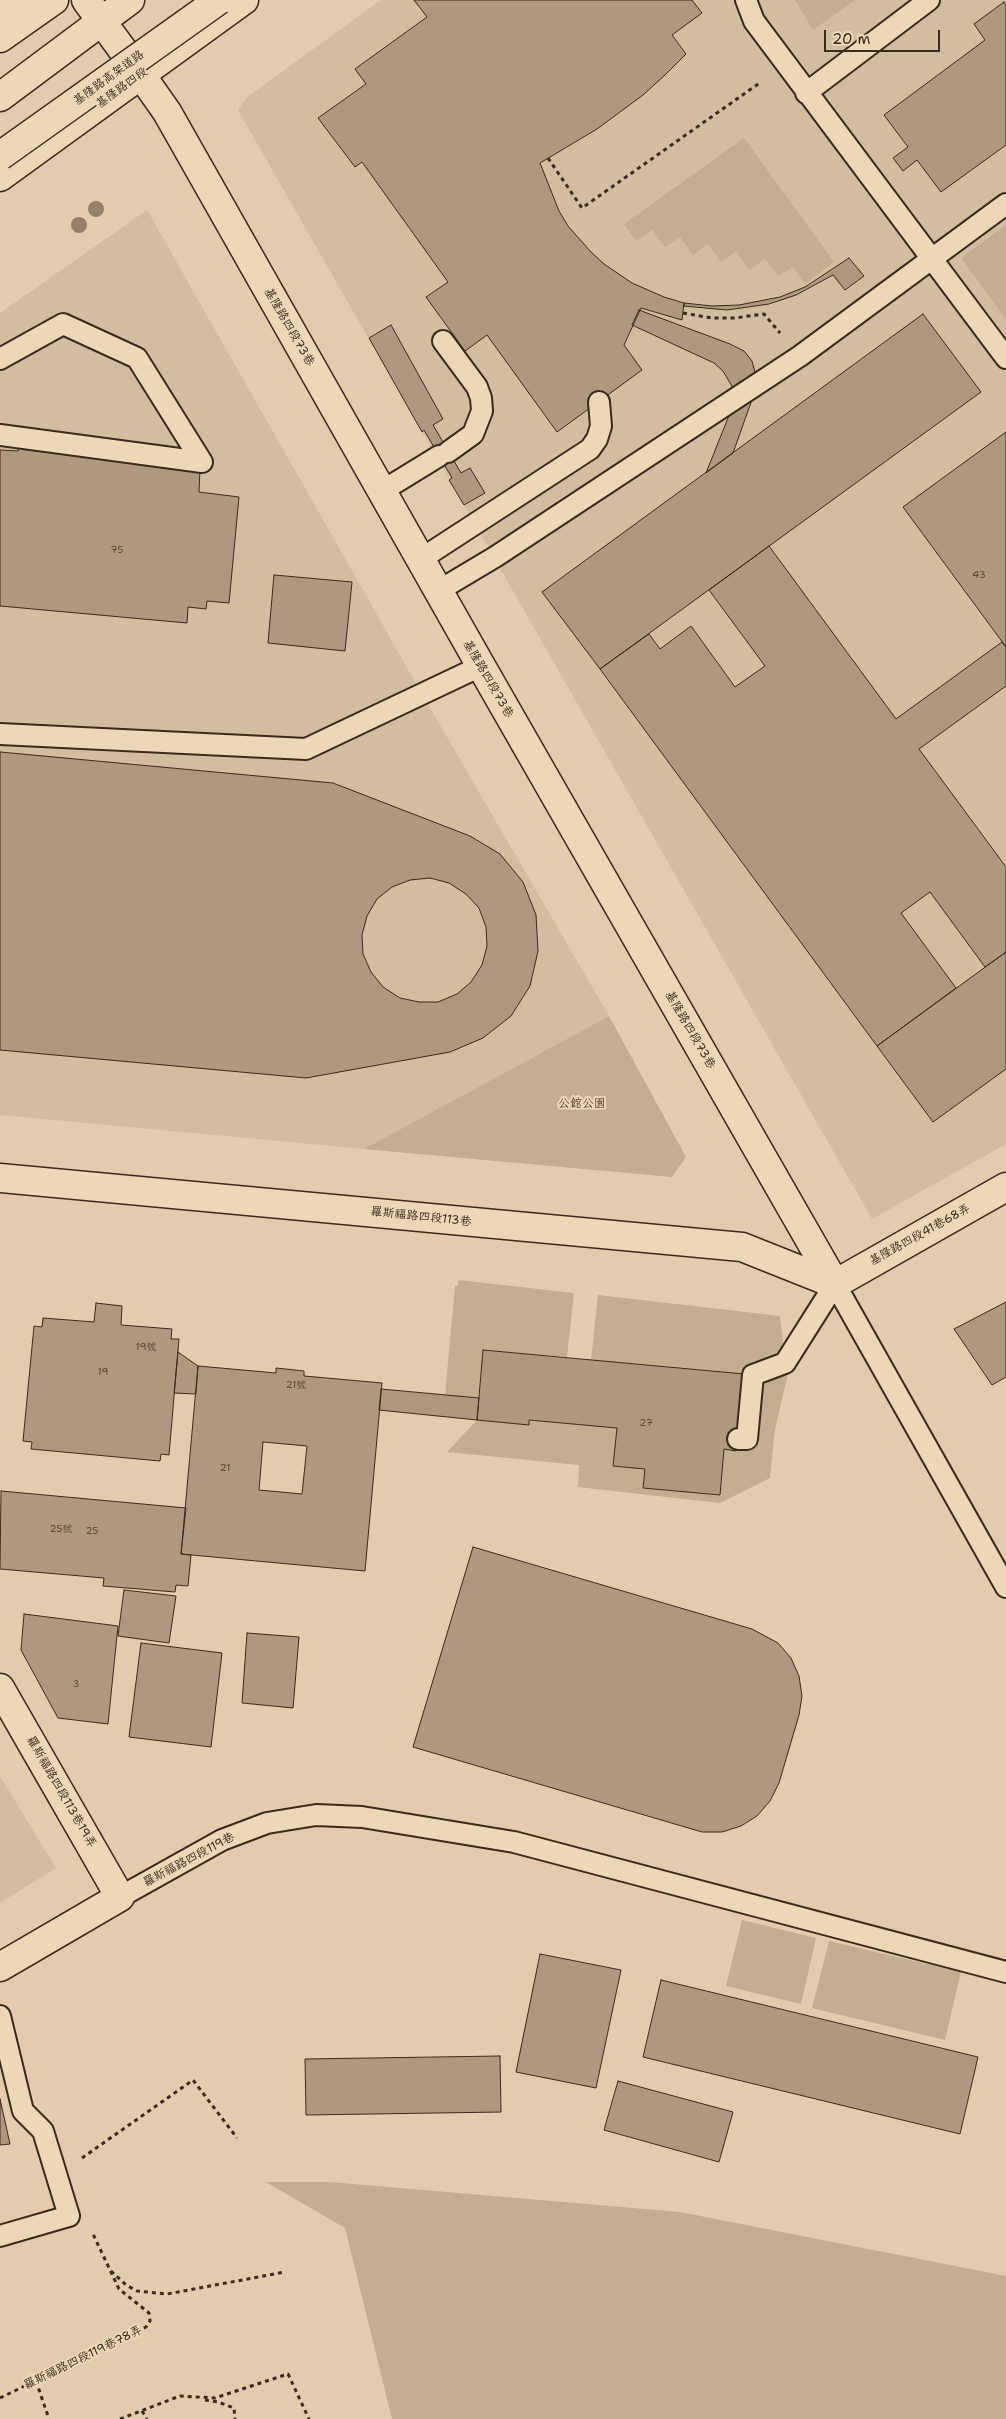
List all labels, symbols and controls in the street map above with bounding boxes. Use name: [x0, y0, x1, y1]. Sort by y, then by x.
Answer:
scale bar: [826, 20, 942, 52]
text: 20 m: [832, 29, 871, 49]
street label: 基隆路高架道路: [71, 47, 147, 109]
street label: 基隆路四段: [93, 65, 151, 111]
street label: 基隆路四段73巷: [261, 285, 317, 369]
house number: 75: [111, 544, 123, 556]
house number: 43: [972, 569, 986, 581]
street label: 基隆路四段73巷: [460, 637, 516, 721]
street label: 基隆路四段73巷: [662, 988, 718, 1072]
park label: 公館公園: [558, 1097, 606, 1111]
street label: 基隆路四段41巷68弄: [867, 1201, 973, 1269]
street label: 羅斯福路四段113巷: [370, 1205, 472, 1229]
house number: 19號: [136, 1341, 156, 1353]
house number: 19: [98, 1366, 108, 1378]
house number: 21號: [286, 1379, 306, 1391]
house number: 27: [639, 1417, 653, 1429]
house number: 21: [220, 1462, 230, 1474]
house number: 25號: [50, 1523, 72, 1535]
house number: 25: [86, 1525, 98, 1537]
house number: 3: [73, 1678, 79, 1690]
street label: 羅斯福路四段113巷19弄: [23, 1734, 99, 1850]
street label: 羅斯福路四段119巷: [141, 1830, 237, 1890]
street label: 羅斯福路四段119巷78弄: [21, 2323, 145, 2393]

